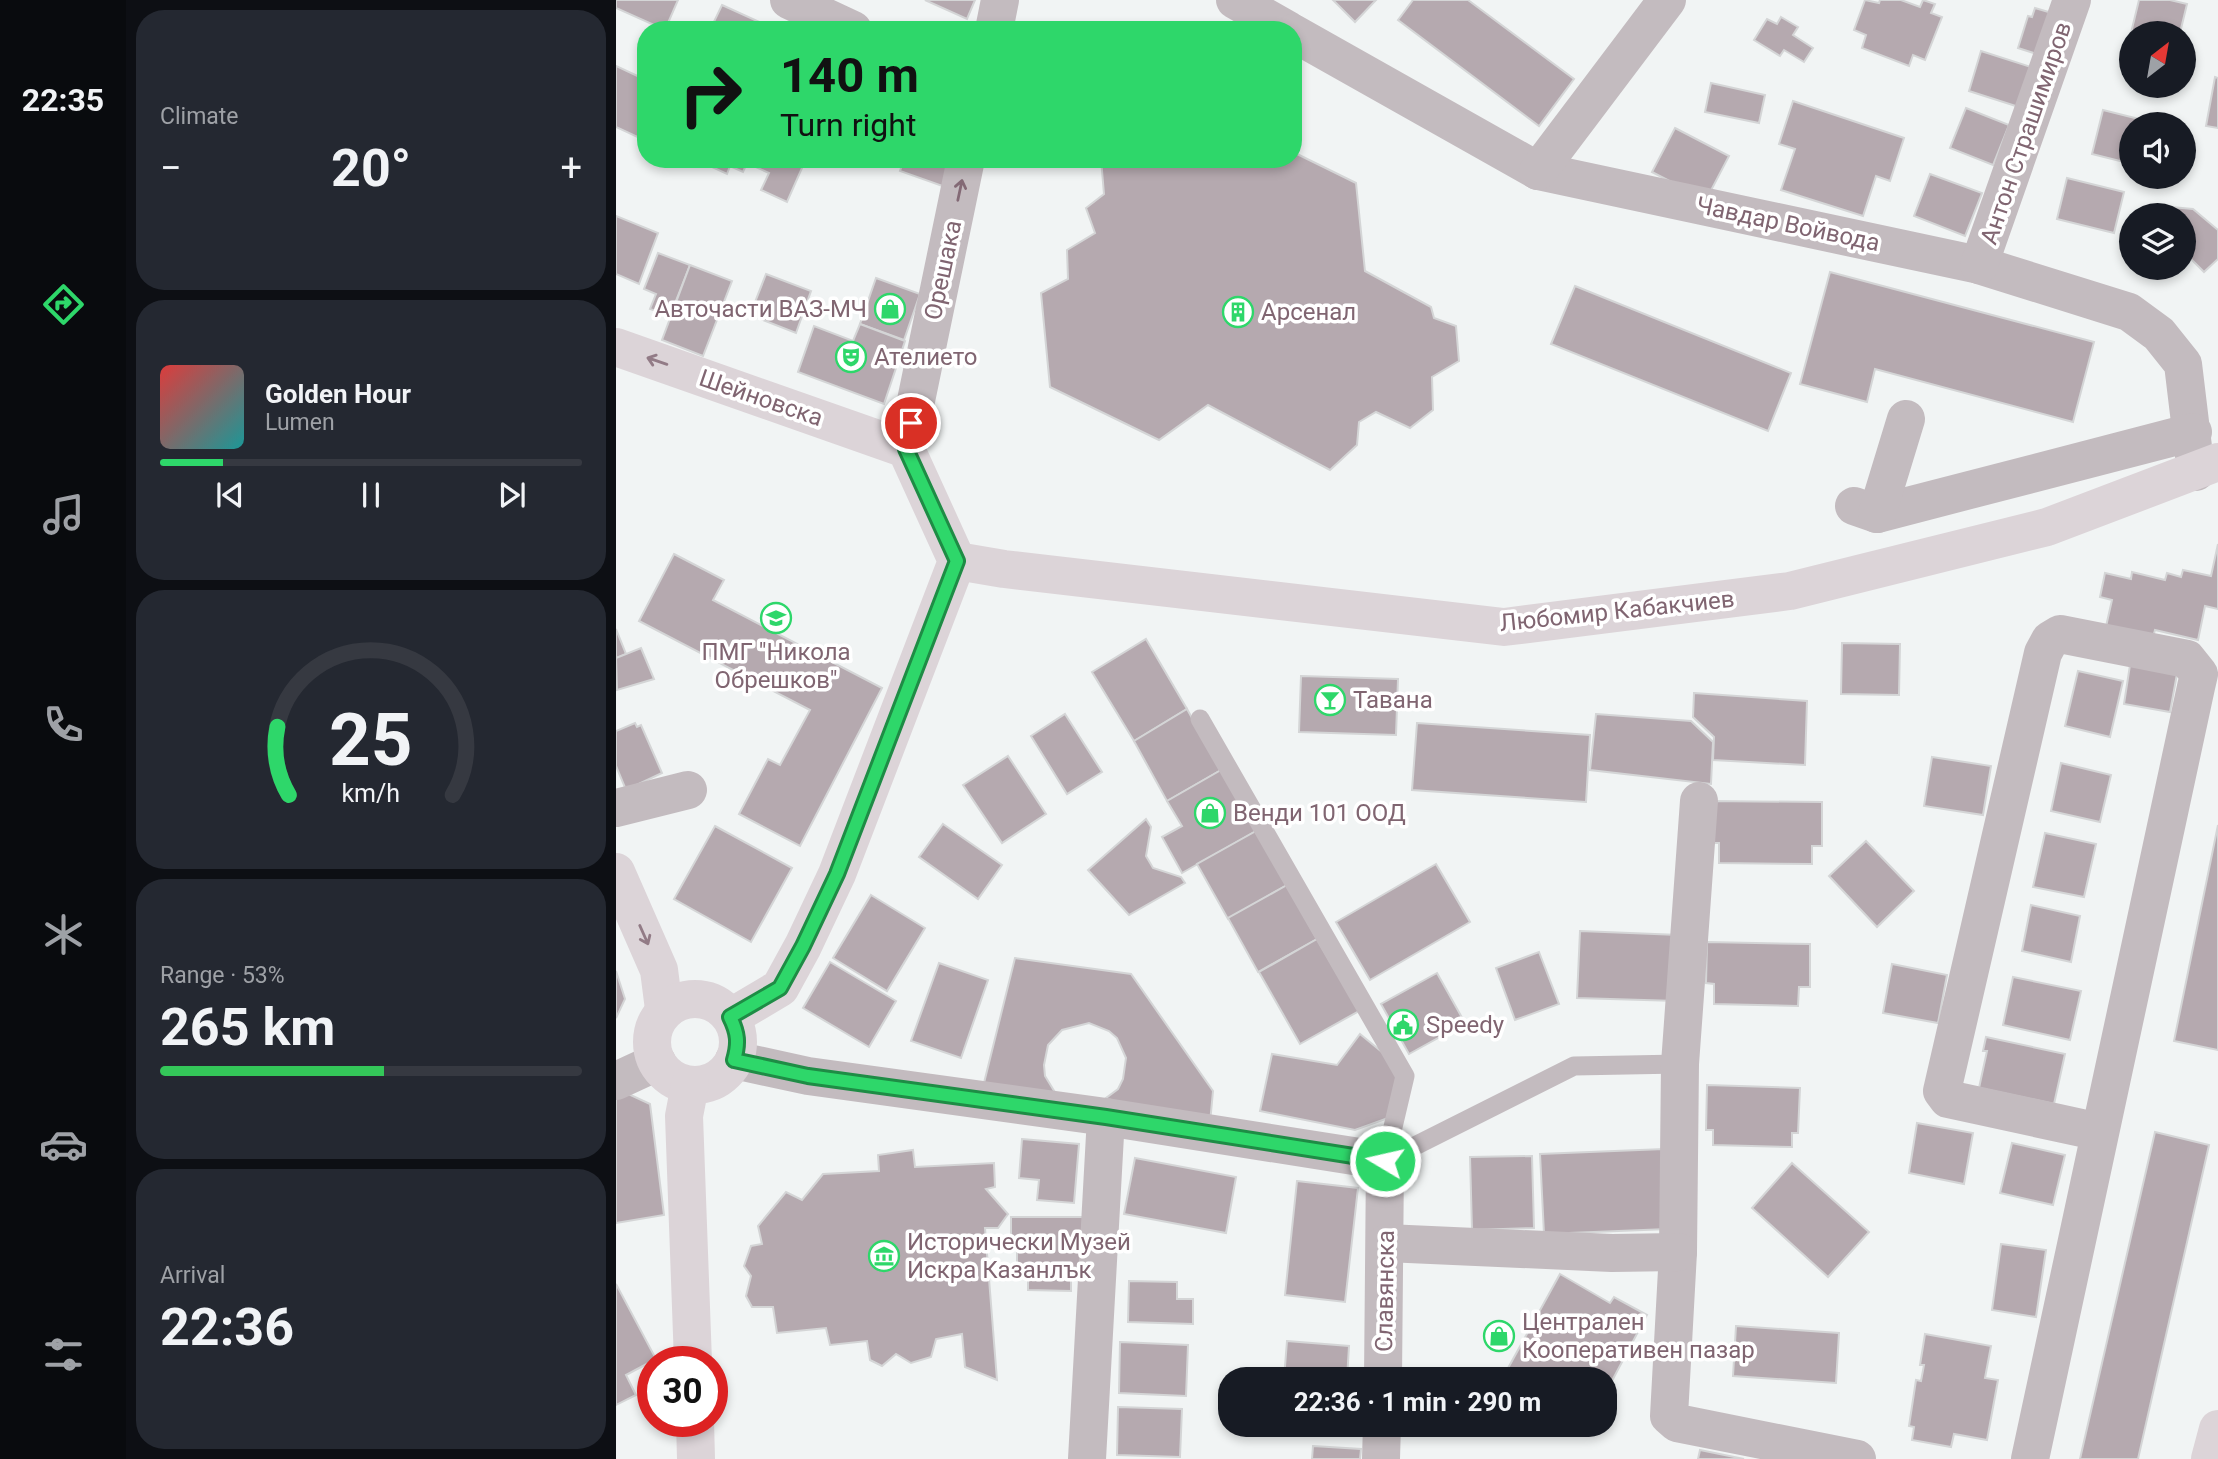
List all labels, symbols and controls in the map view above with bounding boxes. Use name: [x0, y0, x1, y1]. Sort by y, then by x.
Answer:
street label: Антон Страшимиров: [1975, 18, 2077, 248]
north arrow: [2119, 21, 2196, 98]
map controls: [2119, 21, 2196, 280]
text: 140 m: [780, 47, 919, 104]
icon: right: [665, 49, 756, 140]
text: 22:35: [22, 81, 104, 119]
text: Climate: [160, 103, 239, 130]
text: Turn right: [780, 106, 916, 144]
button: sound: [2119, 112, 2196, 189]
text: 20°: [331, 138, 411, 199]
text: −: [160, 146, 182, 190]
text: +: [560, 146, 582, 190]
one-way arrow: [953, 179, 967, 202]
street label: Чавдар Войвода: [1694, 191, 1882, 257]
button: layers: [2119, 203, 2196, 280]
street label: Орешака: [919, 218, 967, 322]
icon: directions: [39, 280, 88, 329]
shop icon: Авточасти ВАЗ-МЧ: [873, 292, 907, 326]
place label: Авточасти ВАЗ-МЧ: [654, 295, 867, 323]
building icon: Арсенал: [1221, 295, 1255, 329]
place label: Арсенал: [1261, 298, 1356, 326]
theatre icon: Ателието: [834, 340, 868, 374]
place label: Ателието: [874, 343, 977, 371]
one-way arrow: [646, 354, 668, 366]
street label: Шейновска: [695, 364, 827, 432]
text: Golden Hour: [265, 379, 411, 409]
pin: [881, 393, 941, 453]
icon: arrive: [892, 404, 930, 442]
text: Lumen: [265, 409, 335, 436]
icon: previous: [211, 476, 249, 514]
icon: pause: [352, 476, 390, 514]
icon: next: [493, 476, 531, 514]
icon: music: [39, 490, 88, 539]
street label: Любомир Кабакчиев: [1498, 585, 1736, 637]
school or university icon: ПМГ "Никола Обрешков": [759, 601, 793, 635]
place label: ПМГ "Никола Обрешков": [701, 638, 851, 694]
bar icon: Тавана: [1313, 683, 1347, 717]
place label: Тавана: [1353, 686, 1433, 714]
text: 25: [329, 698, 413, 784]
icon: phone: [39, 700, 88, 749]
text: km/h: [342, 779, 400, 808]
shop icon: Венди 101 ООД: [1193, 796, 1227, 830]
place label: Венди 101 ООД: [1233, 799, 1406, 827]
icon: climate: [39, 910, 88, 959]
one-way arrow: [638, 924, 651, 945]
text: Range · 53%: [160, 962, 285, 989]
text: 265 km: [160, 997, 335, 1058]
public building icon: Speedy: [1386, 1008, 1420, 1042]
place label: Speedy: [1426, 1011, 1505, 1039]
icon: car: [39, 1120, 88, 1169]
position arrow: [1348, 1124, 1422, 1198]
place label: Исторически Музей Искра Казанлък: [907, 1228, 1131, 1284]
street label: Славянска: [1370, 1230, 1400, 1352]
museum icon: Исторически Музей Искра Казанлък: [867, 1239, 901, 1273]
text: Arrival: [160, 1262, 225, 1289]
text: 22:36: [160, 1297, 294, 1358]
place label: Централен Кооперативен пазар: [1522, 1308, 1755, 1364]
shop icon: Централен Кооперативен пазар: [1482, 1319, 1516, 1353]
icon: filters: [39, 1330, 88, 1379]
speed limit sign: 30: [637, 1346, 728, 1437]
text: 22:36 · 1 min · 290 m: [1294, 1387, 1541, 1417]

